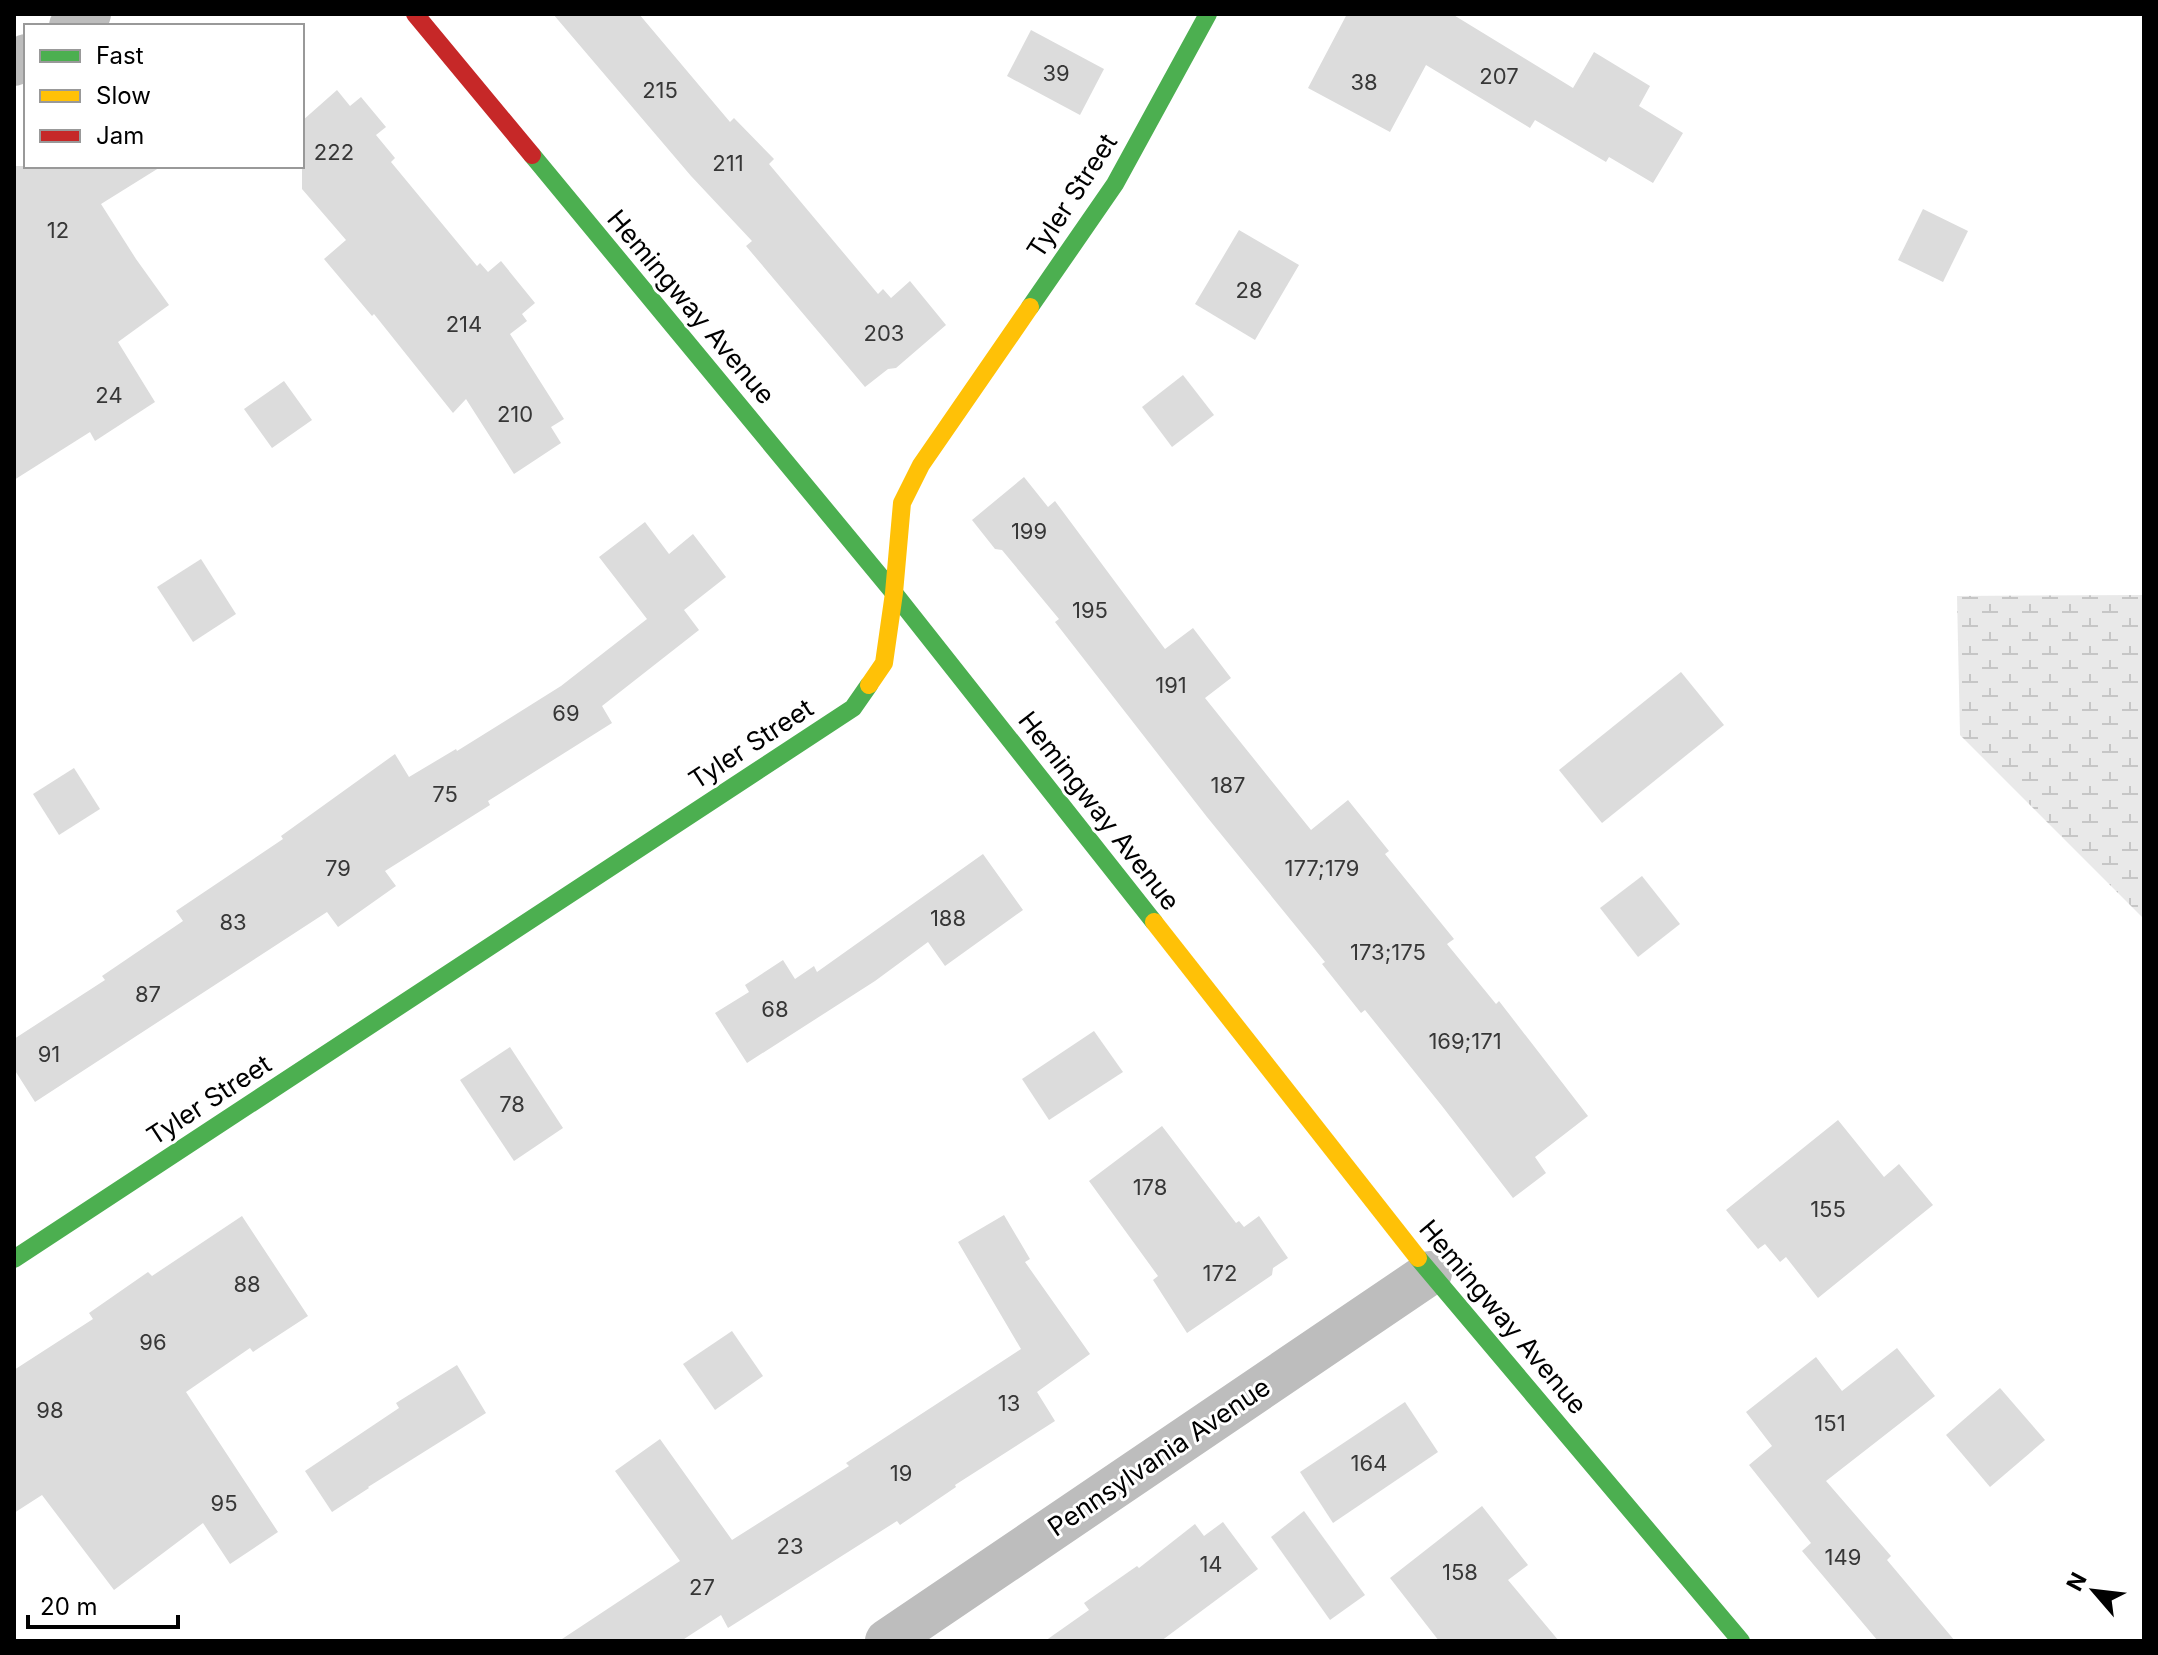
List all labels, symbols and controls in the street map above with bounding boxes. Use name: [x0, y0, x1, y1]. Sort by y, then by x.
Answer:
legend: [24, 24, 304, 168]
text: Fast: [96, 41, 144, 70]
house number: 39: [1042, 60, 1070, 86]
house number: 207: [1479, 63, 1519, 89]
house number: 38: [1350, 69, 1378, 95]
house number: 215: [642, 77, 678, 103]
text: Slow: [96, 81, 151, 110]
text: Jam: [96, 121, 144, 150]
street label: Tyler Street: [1020, 128, 1123, 264]
house number: 222: [314, 139, 354, 165]
house number: 211: [712, 150, 744, 176]
street label: Hemingway Avenue: [601, 203, 782, 410]
house number: 12: [47, 217, 69, 243]
house number: 28: [1235, 277, 1263, 303]
house number: 214: [446, 311, 482, 337]
house number: 203: [864, 320, 904, 346]
house number: 24: [95, 382, 123, 408]
house number: 210: [497, 401, 533, 427]
house number: 199: [1011, 518, 1047, 544]
house number: 195: [1072, 597, 1108, 623]
house number: 191: [1155, 672, 1187, 698]
street label: Tyler Street: [683, 692, 819, 795]
house number: 69: [552, 700, 580, 726]
street label: Hemingway Avenue: [1012, 705, 1187, 916]
house number: 187: [1210, 772, 1246, 798]
house number: 75: [432, 781, 458, 807]
house number: 79: [325, 855, 351, 881]
house number: 177;179: [1284, 855, 1360, 881]
house number: 188: [930, 905, 966, 931]
house number: 83: [219, 909, 247, 935]
house number: 173;175: [1350, 939, 1426, 965]
house number: 87: [135, 981, 161, 1007]
house number: 68: [761, 996, 789, 1022]
house number: 169;171: [1428, 1028, 1502, 1054]
house number: 91: [38, 1041, 60, 1067]
street label: Tyler Street: [141, 1048, 277, 1151]
house number: 78: [499, 1091, 525, 1117]
house number: 178: [1133, 1174, 1167, 1200]
house number: 155: [1810, 1196, 1846, 1222]
street label: Hemingway Avenue: [1413, 1213, 1594, 1420]
house number: 172: [1203, 1260, 1237, 1286]
house number: 88: [233, 1271, 261, 1297]
house number: 96: [139, 1329, 167, 1355]
street label: Pennsylvania Avenue: [1042, 1371, 1276, 1542]
house number: 13: [998, 1390, 1020, 1416]
house number: 98: [36, 1397, 64, 1423]
house number: 151: [1814, 1410, 1846, 1436]
house number: 164: [1351, 1450, 1387, 1476]
house number: 19: [890, 1460, 912, 1486]
house number: 95: [210, 1490, 238, 1516]
house number: 23: [776, 1533, 804, 1559]
house number: 149: [1825, 1544, 1861, 1570]
house number: 14: [1199, 1551, 1223, 1577]
north arrow: [2054, 1551, 2134, 1631]
house number: 158: [1442, 1559, 1478, 1585]
text: N: [2061, 1568, 2092, 1595]
house number: 27: [689, 1574, 715, 1600]
scale bar: [28, 1579, 178, 1629]
text: 20 m: [40, 1592, 98, 1621]

